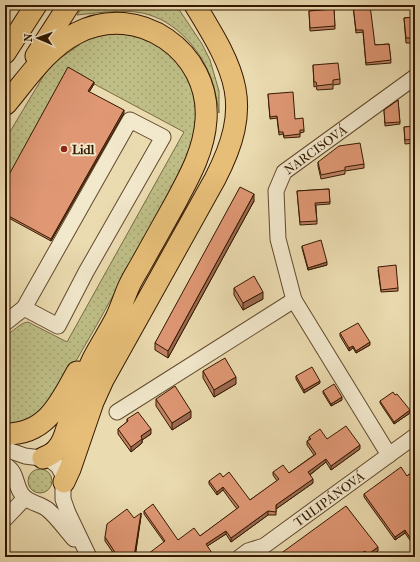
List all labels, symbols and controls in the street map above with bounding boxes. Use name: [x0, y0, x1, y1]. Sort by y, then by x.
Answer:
north arrow: [18, 18, 58, 58]
text: N: [22, 33, 35, 42]
street label: NARCISOVÁ: [281, 122, 350, 178]
place label: Lidl: [72, 142, 95, 157]
marker: Lidl: [59, 144, 69, 154]
street label: TULIPÁNOVÁ: [291, 468, 368, 530]

